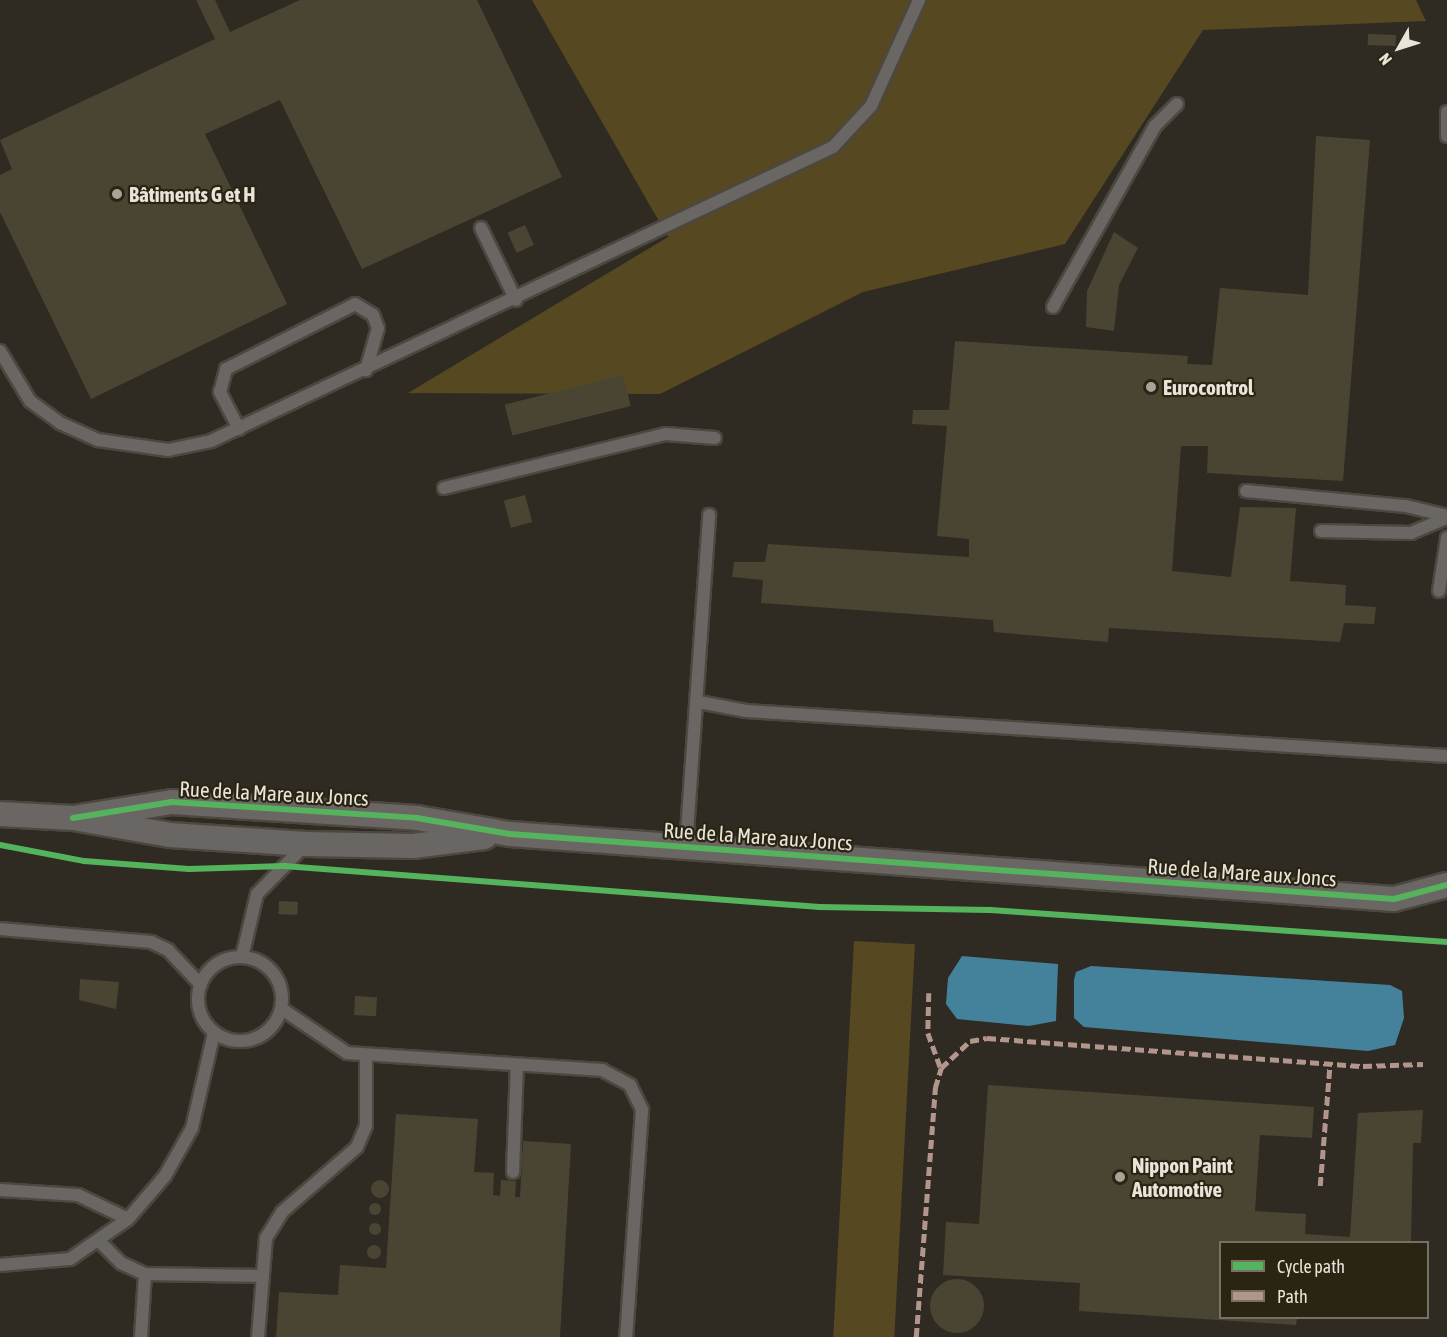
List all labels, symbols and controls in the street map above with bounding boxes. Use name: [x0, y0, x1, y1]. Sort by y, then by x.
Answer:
north arrow: [1369, 18, 1429, 78]
text: N: [1375, 50, 1395, 69]
place label: Bâtiments G et H: [129, 181, 255, 207]
marker: Bâtiments G et H: [110, 187, 124, 201]
place label: Eurocontrol: [1163, 374, 1254, 400]
marker: Eurocontrol: [1144, 380, 1158, 394]
street label: Rue de la Mare aux Joncs: [179, 775, 369, 811]
street label: Rue de la Mare aux Joncs: [663, 817, 853, 855]
street label: Rue de la Mare aux Joncs: [1147, 853, 1337, 891]
place label: Nippon Paint Automotive: [1132, 1152, 1233, 1202]
marker: Nippon Paint Automotive: [1113, 1170, 1127, 1184]
legend: [1219, 1241, 1429, 1319]
text: Cycle path: [1277, 1256, 1345, 1277]
text: Path: [1277, 1286, 1308, 1307]

